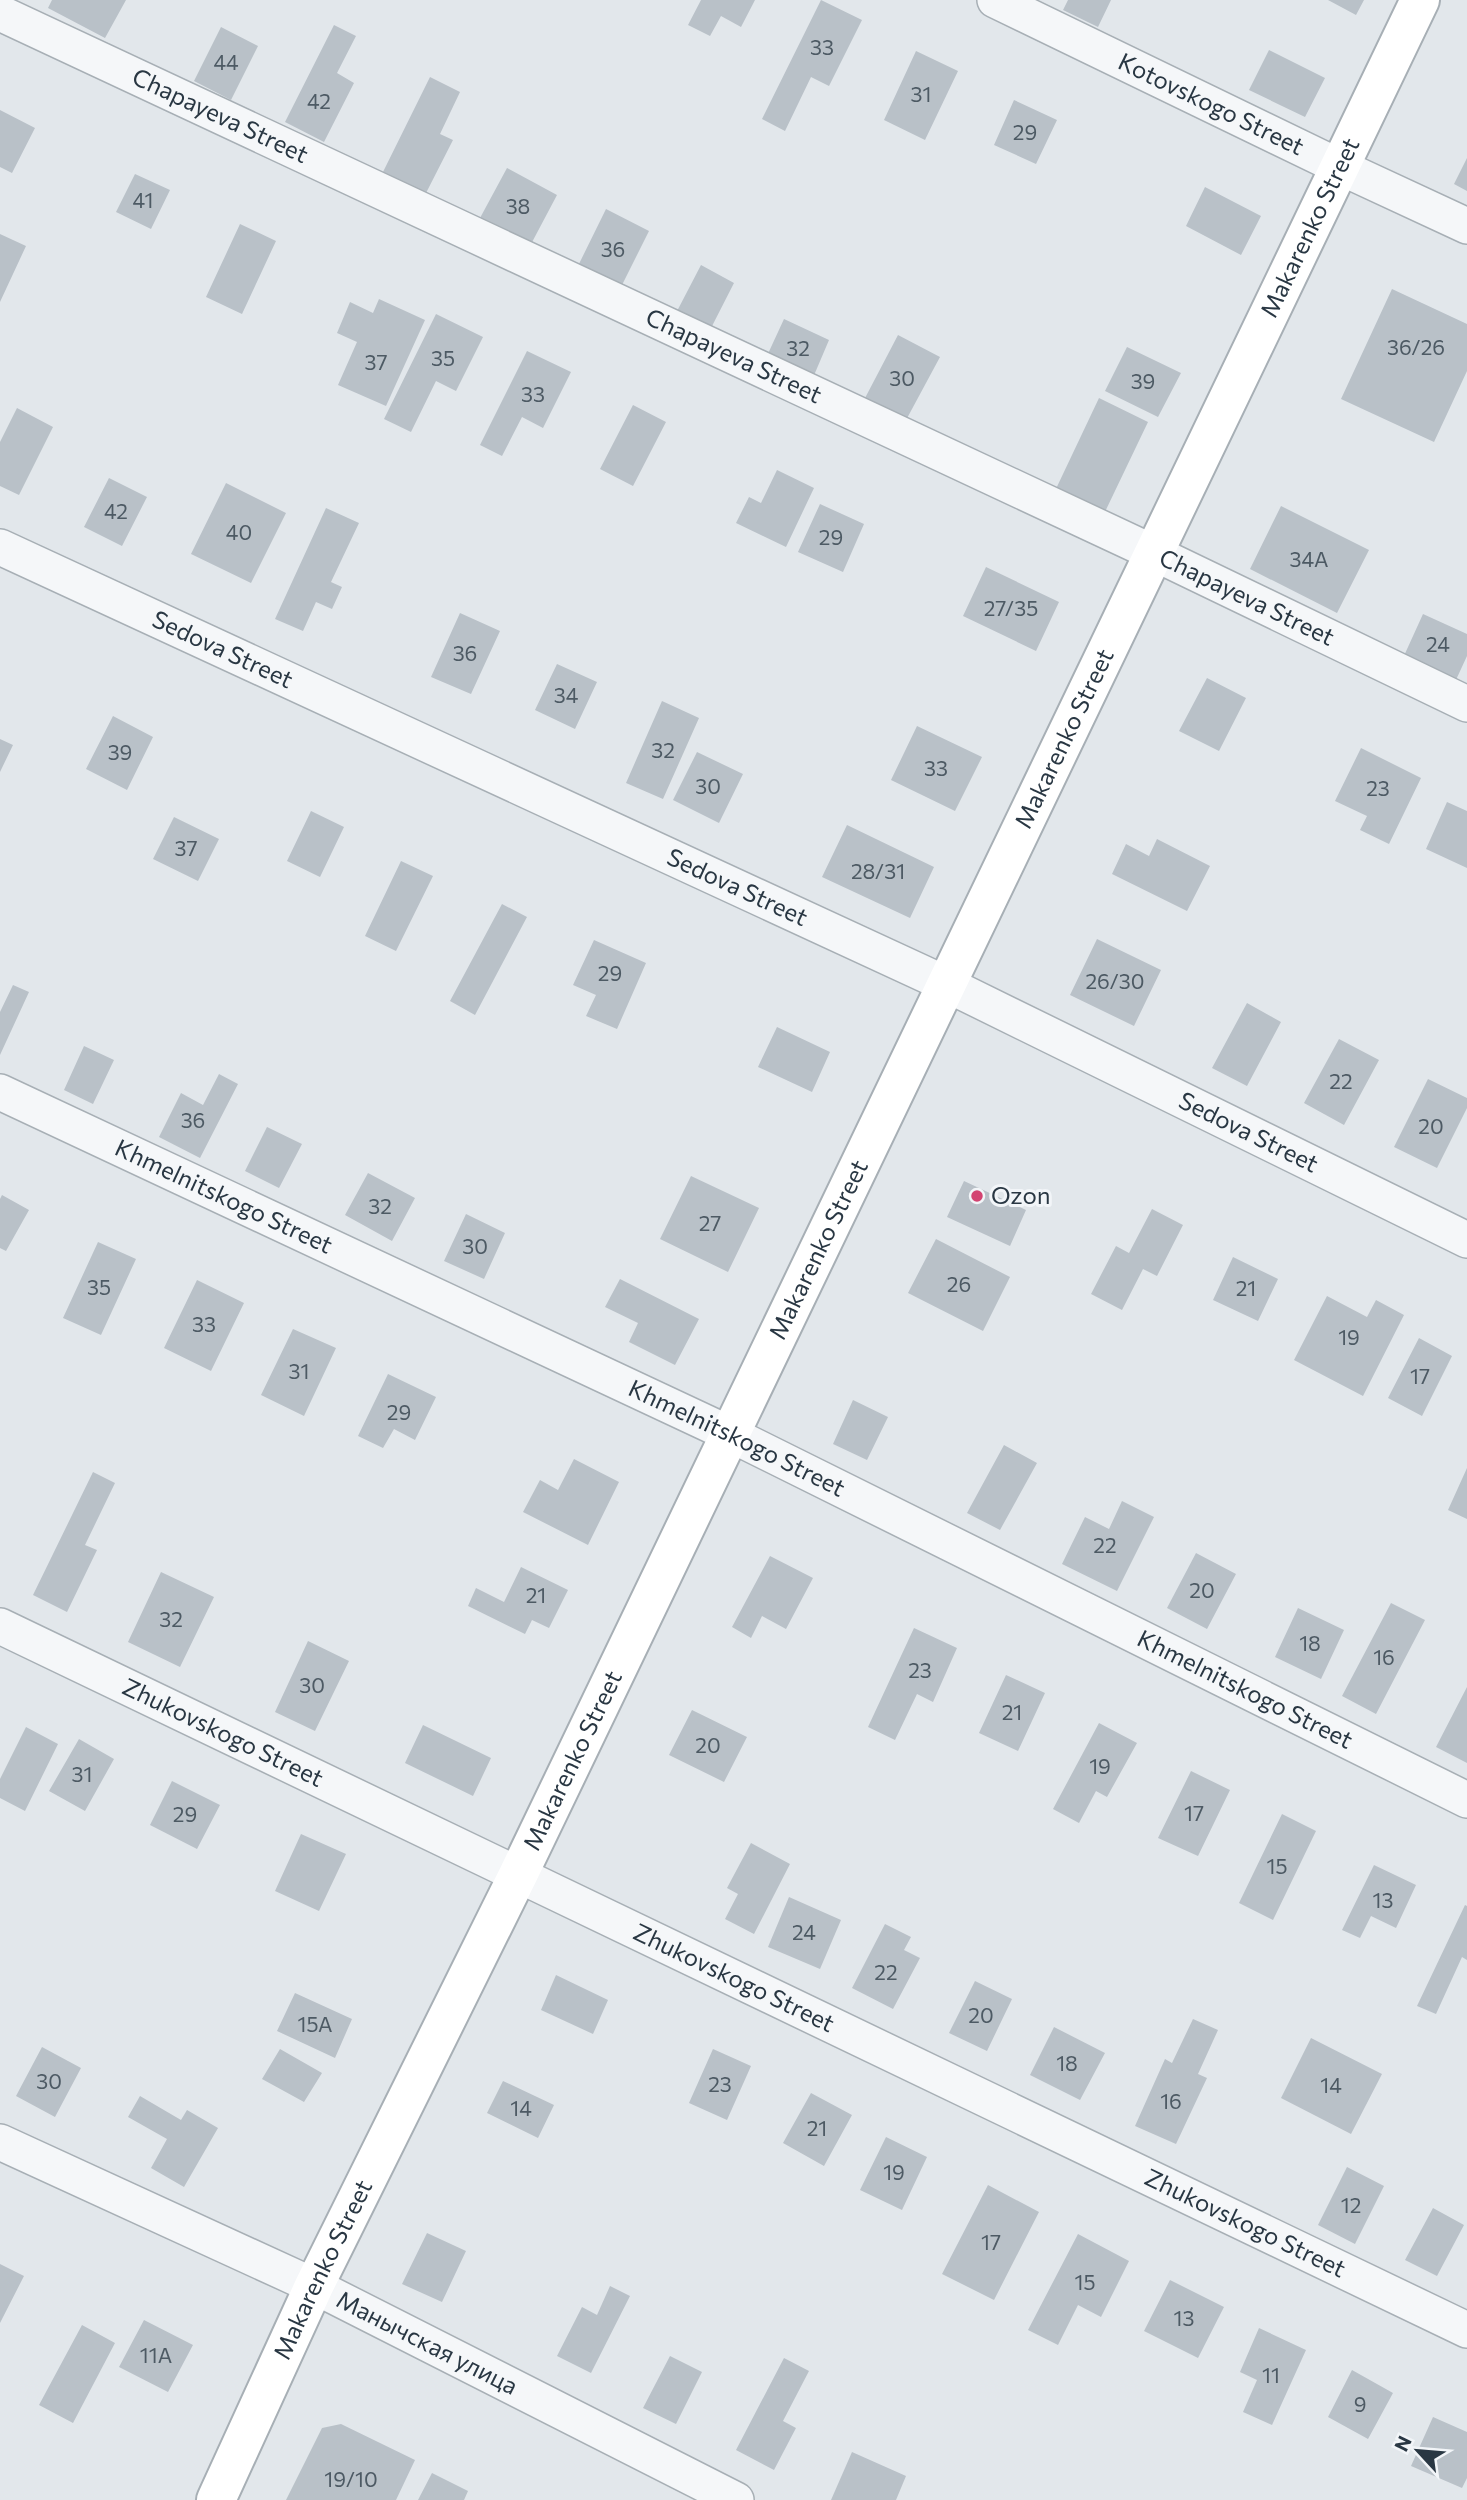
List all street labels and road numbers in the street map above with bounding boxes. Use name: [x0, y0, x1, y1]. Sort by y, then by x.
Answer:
street label: Kotovskogo Street: [1114, 46, 1309, 160]
street label: Chapayeva Street: [128, 61, 313, 168]
street label: Makarenko Street: [1254, 133, 1365, 322]
street label: Chapayeva Street: [642, 301, 827, 409]
street label: Chapayeva Street: [1155, 542, 1340, 651]
street label: Sedova Street: [148, 603, 298, 693]
street label: Makarenko Street: [1008, 644, 1119, 833]
street label: Sedova Street: [663, 841, 813, 931]
street label: Sedova Street: [1175, 1085, 1324, 1178]
street label: Khmelnitskogo Street: [111, 1132, 338, 1259]
street label: Makarenko Street: [762, 1154, 873, 1344]
street label: Khmelnitskogo Street: [624, 1373, 850, 1502]
street label: Khmelnitskogo Street: [1133, 1623, 1358, 1754]
street label: Makarenko Street: [516, 1665, 627, 1855]
street label: Zhukovskogo Street: [118, 1671, 329, 1792]
street label: Zhukovskogo Street: [629, 1916, 840, 2037]
street label: Zhukovskogo Street: [1141, 2162, 1351, 2283]
street label: Makarenko Street: [266, 2174, 378, 2363]
street label: Манычская улица: [332, 2284, 523, 2400]

